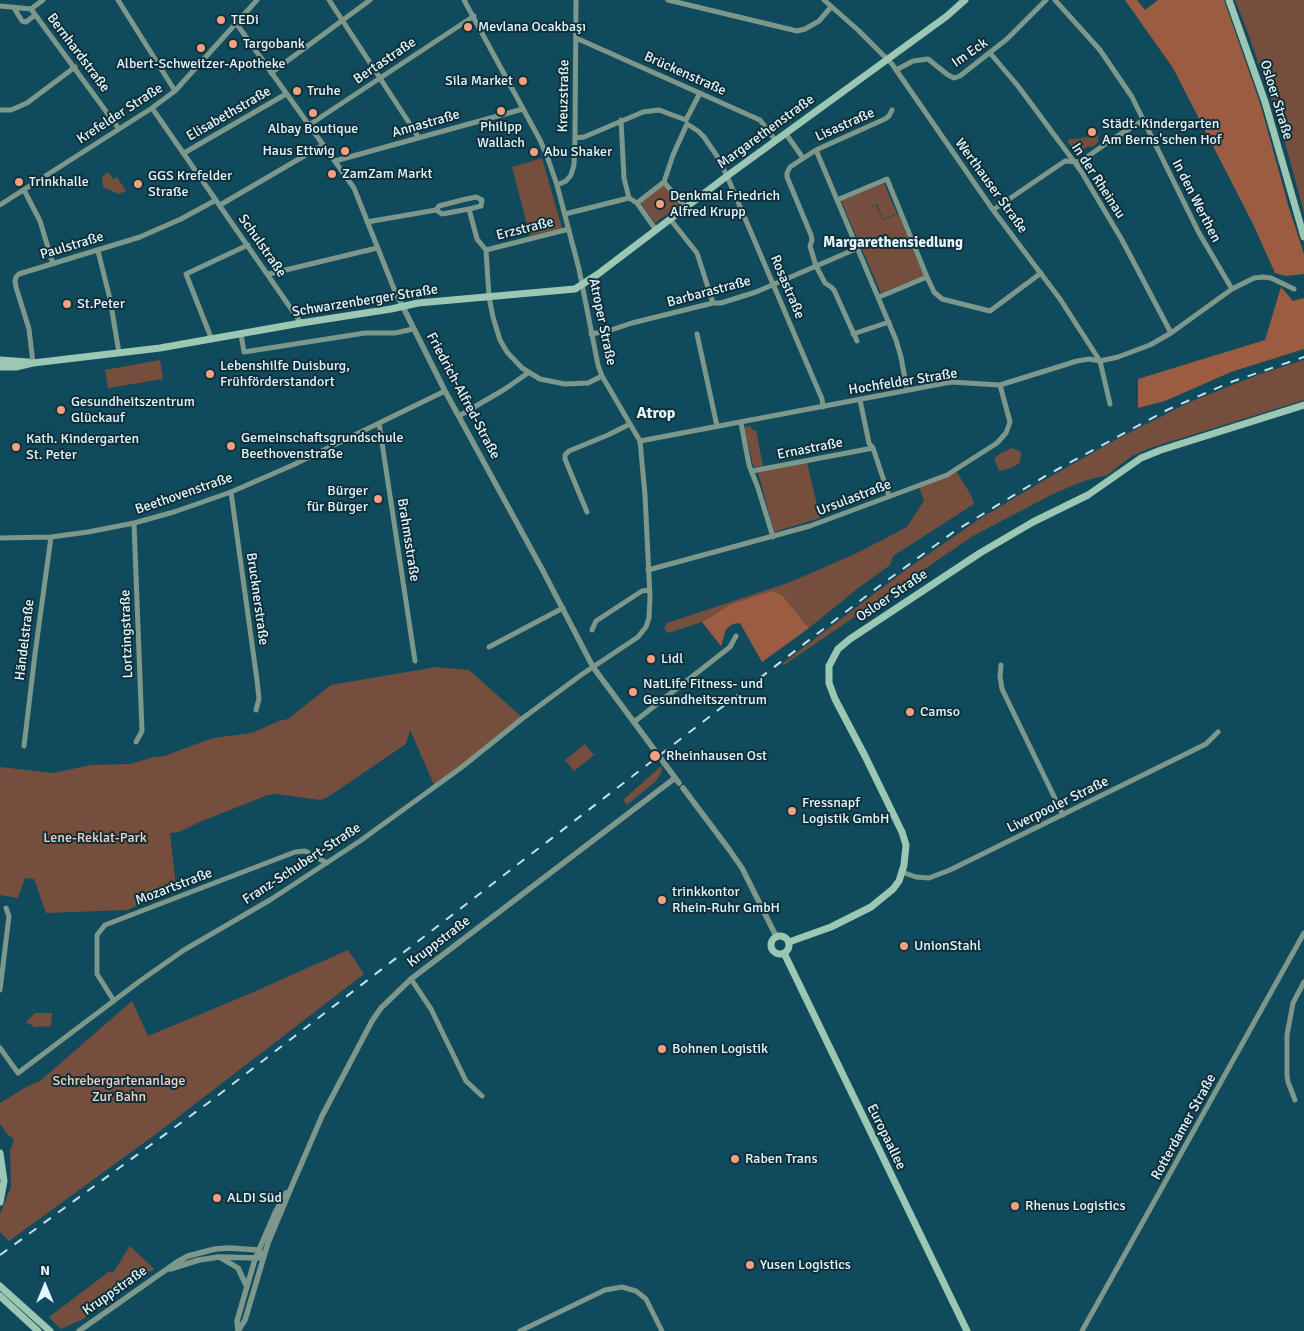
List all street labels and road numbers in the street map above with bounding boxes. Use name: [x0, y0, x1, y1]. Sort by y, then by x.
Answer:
street label: Bernhardstraße: [43, 10, 113, 96]
street label: Bertastraße: [351, 34, 419, 88]
street label: Im Eck: [949, 35, 991, 71]
street label: Brückenstraße: [641, 48, 729, 100]
street label: Osloer Straße: [1256, 58, 1296, 142]
street label: Kreuzstraße: [555, 59, 573, 133]
street label: Krefelder Straße: [74, 80, 166, 148]
street label: Elisabethstraße: [184, 83, 274, 145]
street label: Margarethenstraße: [714, 91, 818, 173]
street label: Lisastraße: [813, 105, 877, 145]
street label: Annastraße: [390, 106, 462, 142]
street label: Werthauser Straße: [951, 135, 1031, 237]
street label: In der Rheinau: [1067, 140, 1129, 222]
street label: In den Werthen: [1168, 157, 1224, 245]
street label: Schulstraße: [234, 211, 290, 281]
street label: Erzstraße: [495, 214, 555, 244]
street label: Paulstraße: [38, 228, 106, 264]
street label: Rosastraße: [766, 253, 808, 321]
street label: Barbarastraße: [665, 273, 753, 311]
street label: Atroper Straße: [585, 277, 619, 367]
street label: Schwarzenberger Straße: [291, 281, 439, 321]
street label: Friedrich-Alfred-Straße: [422, 330, 504, 462]
street label: Hochfelder Straße: [847, 365, 959, 399]
street label: Ernastraße: [776, 434, 844, 464]
street label: Beethovenstraße: [133, 469, 235, 519]
street label: Ursulastraße: [814, 476, 894, 520]
street label: Brahmsstraße: [393, 497, 423, 583]
street label: Brucknerstraße: [242, 552, 272, 646]
street label: Osloer Straße: [853, 566, 931, 626]
street label: Lortzingstraße: [117, 589, 137, 679]
street label: Händelstraße: [12, 598, 38, 682]
street label: Liverpooler Straße: [1005, 773, 1111, 837]
street label: Franz-Schubert-Straße: [240, 819, 364, 909]
street label: Mozartstraße: [133, 865, 215, 909]
street label: Kruppstraße: [404, 913, 474, 971]
street label: Rotterdamer Straße: [1148, 1071, 1220, 1183]
street label: Europaallee: [863, 1101, 909, 1173]
street label: Kruppstraße: [79, 1263, 151, 1319]

